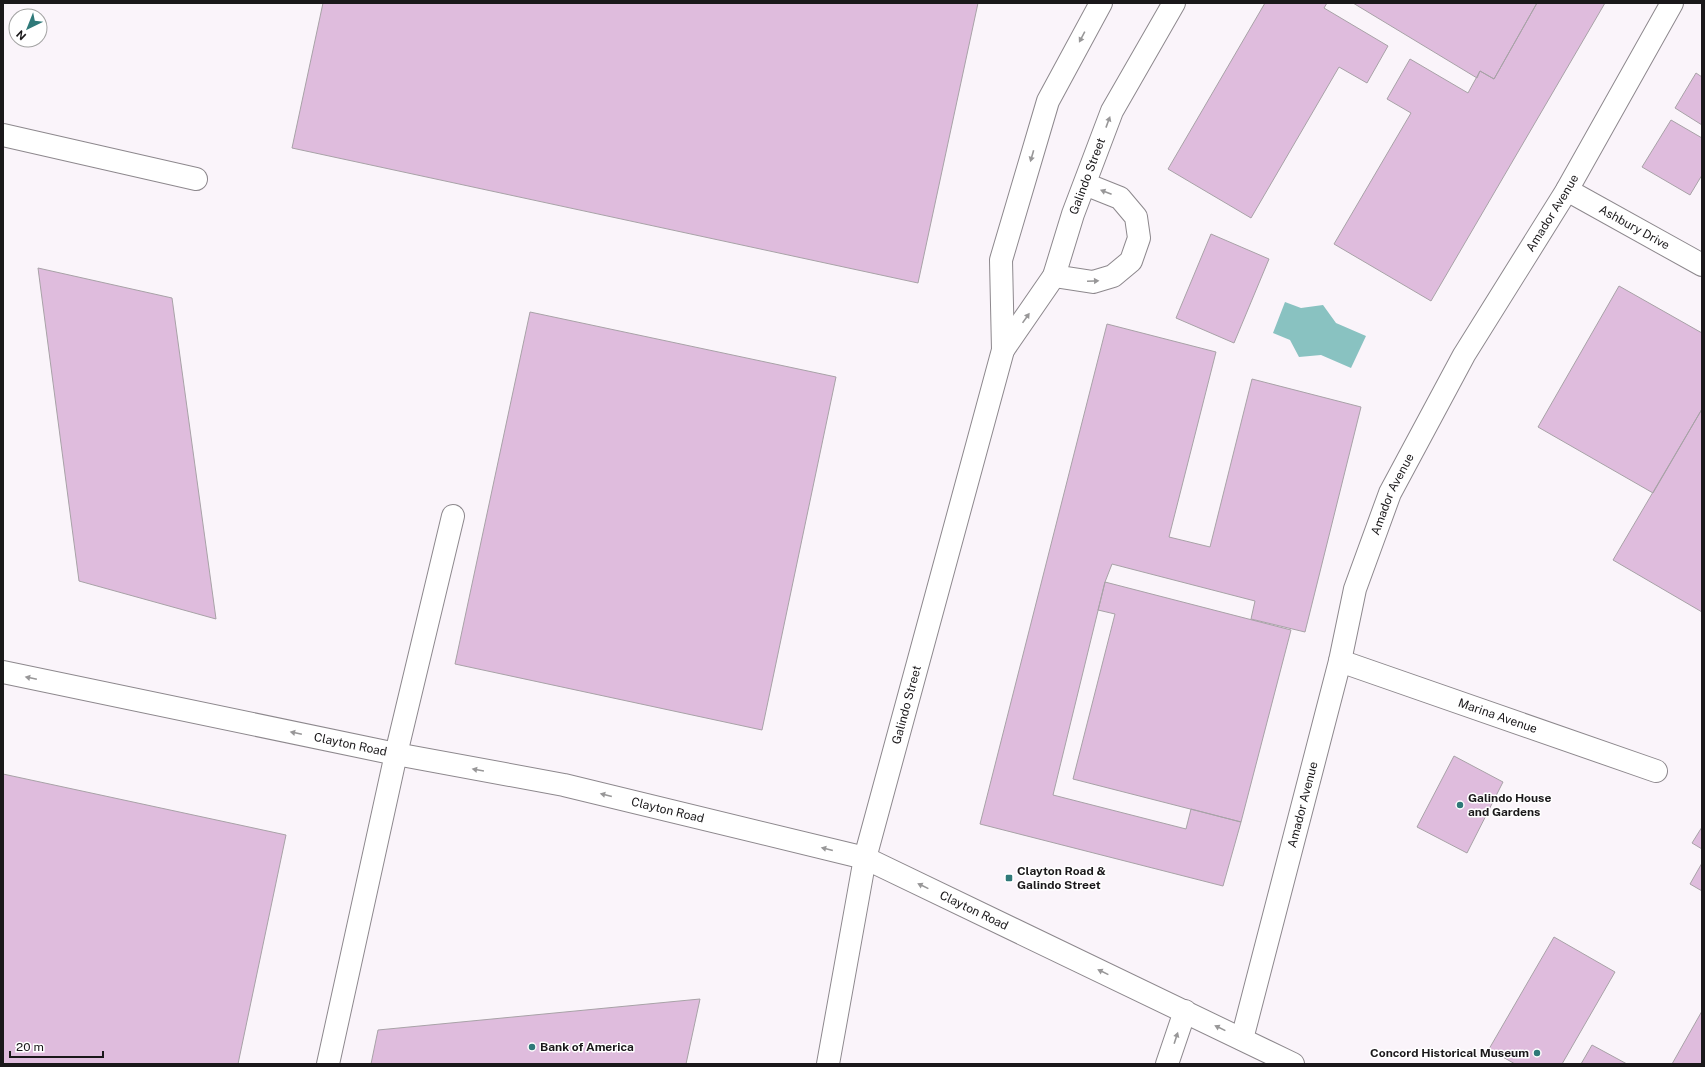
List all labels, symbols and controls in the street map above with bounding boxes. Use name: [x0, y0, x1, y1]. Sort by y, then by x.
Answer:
north arrow: [8, 8, 48, 48]
text: N: [14, 28, 28, 43]
one-way arrow: [1079, 31, 1086, 43]
one-way arrow: [1105, 115, 1111, 127]
street label: Galindo Street: [1066, 136, 1108, 217]
one-way arrow: [1029, 151, 1035, 163]
street label: Amador Avenue: [1523, 172, 1581, 254]
one-way arrow: [1099, 189, 1111, 195]
street label: Ashbury Drive: [1597, 202, 1672, 253]
one-way arrow: [1087, 277, 1099, 284]
one-way arrow: [1022, 312, 1030, 323]
street label: Amador Avenue: [1368, 451, 1417, 537]
street label: Galindo Street: [889, 664, 924, 746]
one-way arrow: [25, 674, 37, 680]
street label: Marina Avenue: [1456, 696, 1539, 736]
one-way arrow: [290, 730, 302, 736]
street label: Clayton Road: [313, 730, 388, 759]
street label: Amador Avenue: [1285, 760, 1321, 849]
one-way arrow: [472, 766, 484, 772]
place label: Galindo House and Gardens: [1468, 791, 1551, 819]
one-way arrow: [599, 792, 612, 798]
street label: Clayton Road: [630, 795, 705, 826]
marker: Galindo House and Gardens: [1455, 800, 1465, 810]
one-way arrow: [821, 846, 833, 852]
place label: Clayton Road & Galindo Street: [1017, 864, 1106, 892]
marker: Clayton Road & Galindo Street: [1004, 873, 1014, 883]
one-way arrow: [917, 883, 929, 889]
street label: Clayton Road: [937, 888, 1011, 933]
one-way arrow: [1097, 969, 1109, 975]
one-way arrow: [1215, 1025, 1226, 1032]
one-way arrow: [1173, 1031, 1179, 1043]
scale bar: [10, 1033, 103, 1059]
text: 20 m: [16, 1040, 44, 1054]
place label: Bank of America: [540, 1040, 634, 1054]
marker: Bank of America: [527, 1042, 537, 1052]
place label: Concord Historical Museum: [1370, 1046, 1529, 1060]
marker: Concord Historical Museum: [1532, 1048, 1542, 1058]

